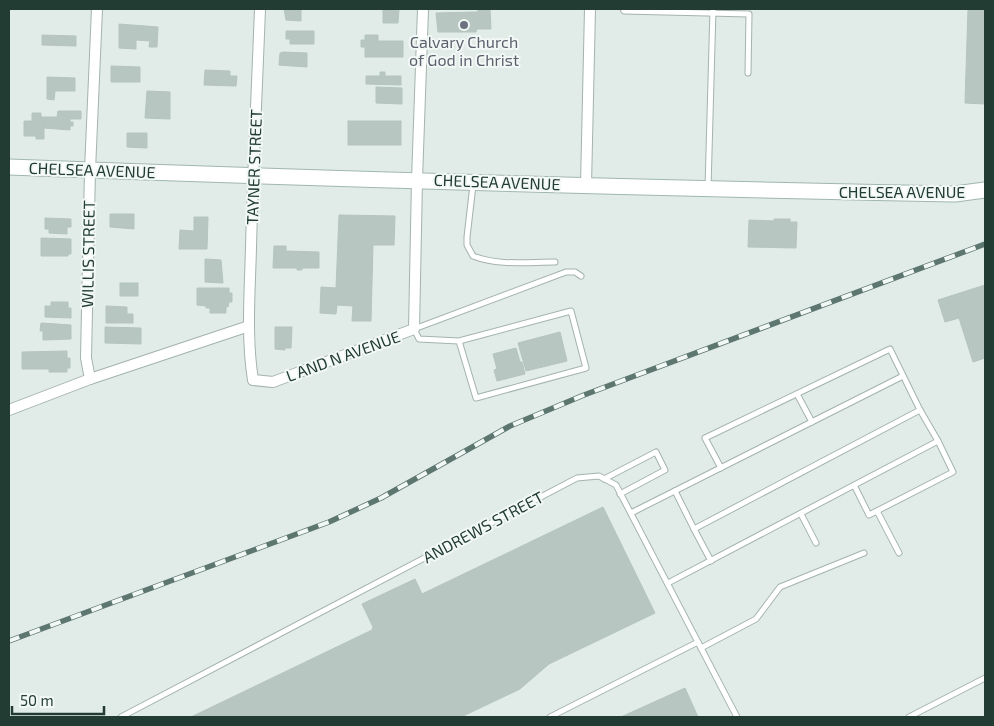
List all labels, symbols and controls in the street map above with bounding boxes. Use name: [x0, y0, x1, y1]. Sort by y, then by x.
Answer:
marker: Calvary Church of God in Christ: [458, 19, 470, 31]
place label: Calvary Church of God in Christ: [409, 32, 519, 69]
street label: TAYNER STREET: [242, 109, 265, 225]
street label: CHELSEA AVENUE: [28, 158, 156, 181]
street label: CHELSEA AVENUE: [433, 170, 561, 193]
street label: CHELSEA AVENUE: [839, 182, 965, 201]
street label: WILLIS STREET: [77, 200, 98, 308]
street label: L AND N AVENUE: [283, 326, 402, 385]
street label: ANDREWS STREET: [419, 487, 546, 566]
scale bar: [12, 684, 105, 716]
text: 50 m: [20, 691, 54, 709]

